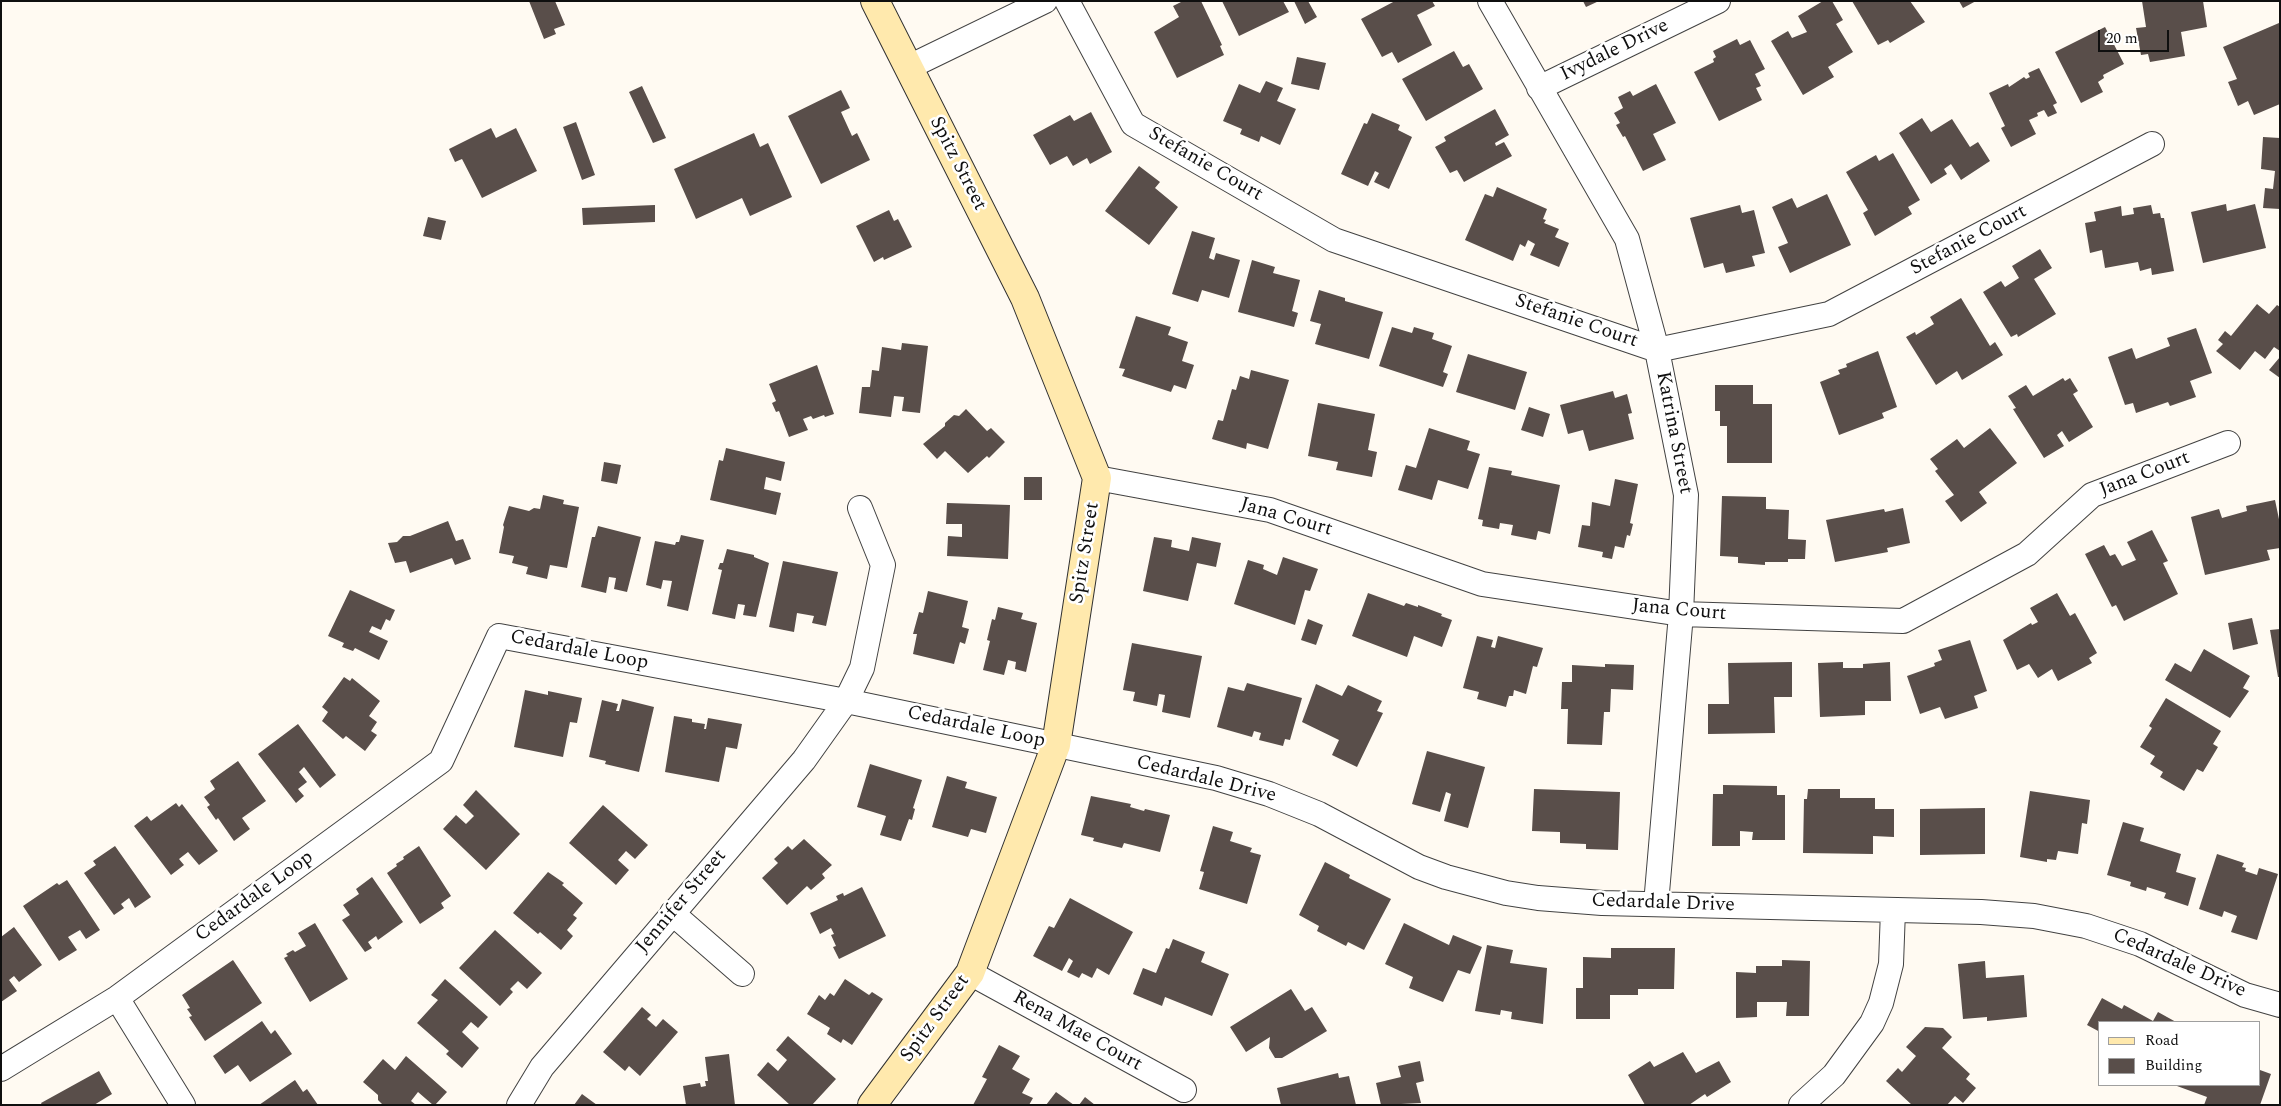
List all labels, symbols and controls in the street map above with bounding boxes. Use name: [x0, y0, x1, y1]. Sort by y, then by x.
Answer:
street label: Ivydale Drive: [1557, 14, 1673, 88]
scale bar: [2101, 20, 2172, 52]
text: 20 m: [2106, 27, 2138, 50]
street label: Spitz Street: [923, 113, 991, 215]
street label: Stefanie Court: [1143, 123, 1267, 207]
street label: Stefanie Court: [1907, 200, 2031, 282]
street label: Stefanie Court: [1511, 290, 1641, 354]
street label: Katrina Street: [1649, 370, 1697, 496]
street label: Jana Court: [2096, 447, 2194, 503]
street label: Jana Court: [1237, 493, 1335, 543]
street label: Spitz Street: [1066, 501, 1106, 605]
street label: Jana Court: [1631, 595, 1727, 627]
street label: Cedardale Loop: [508, 626, 650, 676]
street label: Cedardale Loop: [905, 702, 1047, 754]
street label: Cedardale Drive: [1133, 751, 1279, 809]
street label: Jennifer Street: [632, 845, 732, 959]
street label: Cedardale Loop: [191, 846, 319, 948]
street label: Cedardale Drive: [1591, 890, 1735, 918]
street label: Cedardale Drive: [2109, 924, 2249, 1004]
street label: Spitz Street: [896, 971, 976, 1067]
street label: Rena Mae Court: [1008, 986, 1146, 1078]
legend: [2098, 1021, 2261, 1086]
text: Road: [2145, 1029, 2179, 1052]
text: Building: [2145, 1054, 2202, 1077]

